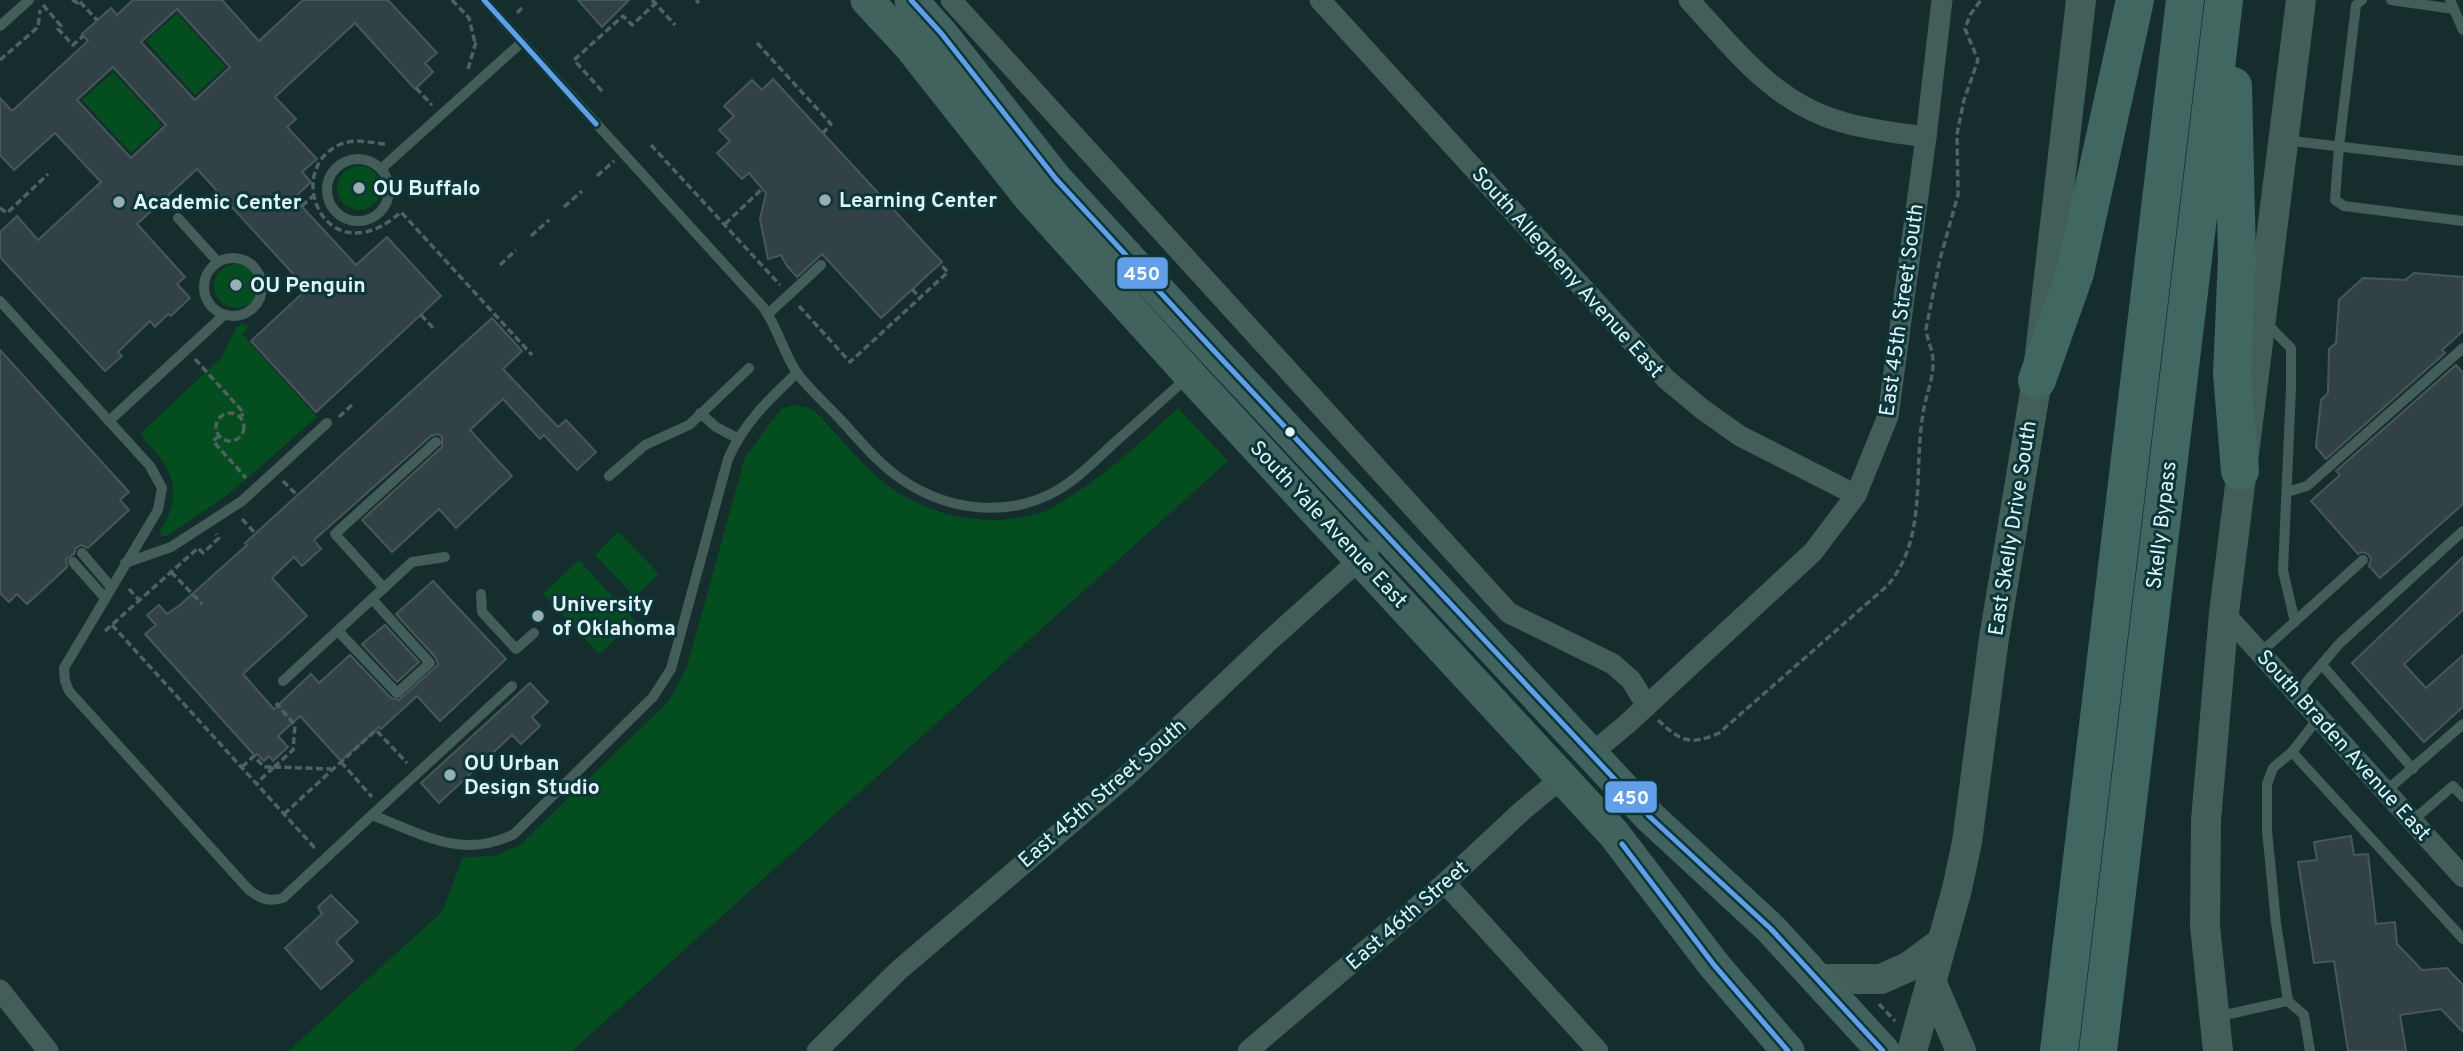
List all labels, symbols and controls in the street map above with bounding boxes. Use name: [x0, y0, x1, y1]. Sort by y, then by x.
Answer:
street label: South Allegheny Avenue East: [1465, 162, 1669, 384]
place label: OU Buffalo: [373, 176, 480, 203]
marker: OU Buffalo: [351, 180, 367, 196]
place label: Learning Center: [839, 188, 997, 215]
place label: Academic Center: [133, 190, 302, 217]
marker: Learning Center: [817, 192, 833, 208]
marker: Academic Center: [111, 194, 127, 210]
street label: East 45th Street South: [1874, 202, 1931, 418]
line badge: 450: [1116, 256, 1169, 290]
text: 450: [1124, 263, 1160, 287]
place label: OU Penguin: [250, 273, 366, 300]
marker: OU Penguin: [228, 277, 244, 293]
street label: East Skelly Drive South: [1983, 419, 2044, 638]
unlabelled marker: [1283, 425, 1297, 439]
street label: South Yale Avenue East: [1243, 436, 1413, 614]
street label: Skelly Bypass: [2141, 460, 2184, 591]
place label: University of Oklahoma: [552, 592, 676, 643]
marker: University of Oklahoma: [530, 608, 546, 624]
street label: South Braden Avenue East: [2250, 645, 2436, 847]
street label: East 45th Street South: [1013, 714, 1193, 875]
place label: OU Urban Design Studio: [464, 751, 600, 802]
marker: OU Urban Design Studio: [442, 767, 458, 783]
line badge: 450: [1604, 780, 1658, 814]
text: 450: [1613, 787, 1649, 811]
street label: East 46th Street: [1341, 856, 1475, 977]

